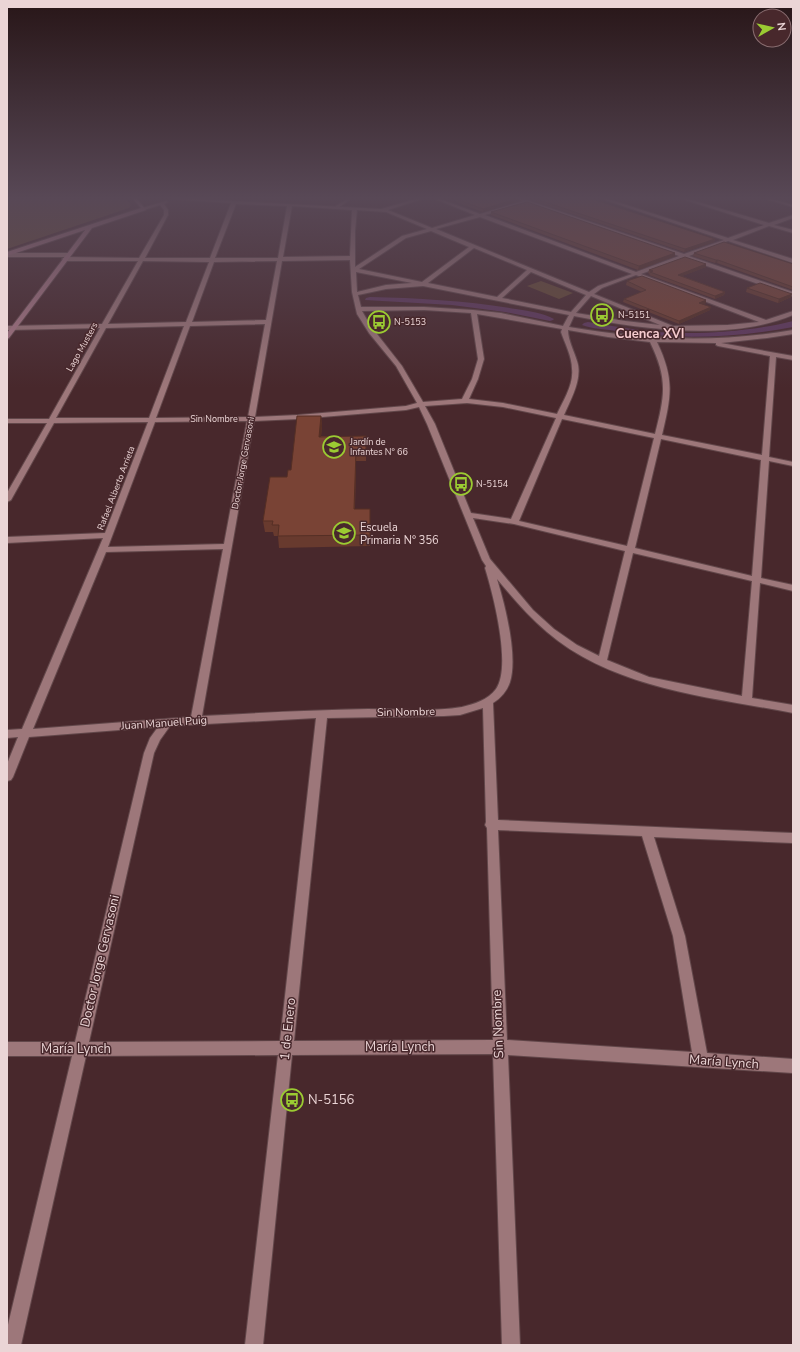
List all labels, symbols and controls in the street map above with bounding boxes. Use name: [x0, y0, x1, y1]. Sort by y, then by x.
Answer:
north arrow: [752, 8, 792, 48]
text: N: [773, 22, 789, 32]
bus stop icon: N-5151: [589, 302, 615, 328]
bus stop icon: N-5153: [366, 309, 392, 335]
place label: N-5151: [618, 309, 650, 321]
place label: N-5153: [394, 316, 426, 328]
street label: Lago Musters: [63, 320, 101, 374]
district label: Cuenca XVI: [615, 325, 685, 343]
street label: Sin Nombre: [190, 413, 238, 425]
street label: Doctor Jorge Gervasoni: [229, 416, 257, 510]
school or university icon: Jardín de Infantes N° 66: [321, 434, 347, 460]
place label: Jardín de Infantes N° 66: [349, 436, 408, 458]
street label: Rafael Alberto Arrieta: [94, 444, 138, 532]
bus stop icon: N-5154: [448, 471, 474, 497]
place label: N-5154: [476, 478, 509, 490]
school or university icon: Escuela Primaria N° 356: [331, 520, 357, 546]
place label: Escuela Primaria N° 356: [360, 520, 439, 548]
street label: Sin Nombre: [377, 704, 435, 720]
street label: Juan Manuel Puig: [119, 713, 208, 734]
street label: Doctor Jorge Gervasoni: [76, 893, 124, 1029]
street label: Sin Nombre: [488, 989, 508, 1059]
street label: 1 de Enero: [276, 997, 300, 1061]
street label: María Lynch: [365, 1038, 435, 1056]
street label: María Lynch: [41, 1040, 111, 1058]
street label: María Lynch: [689, 1051, 759, 1073]
bus stop icon: N-5156: [279, 1087, 305, 1113]
place label: N-5156: [308, 1091, 355, 1109]

